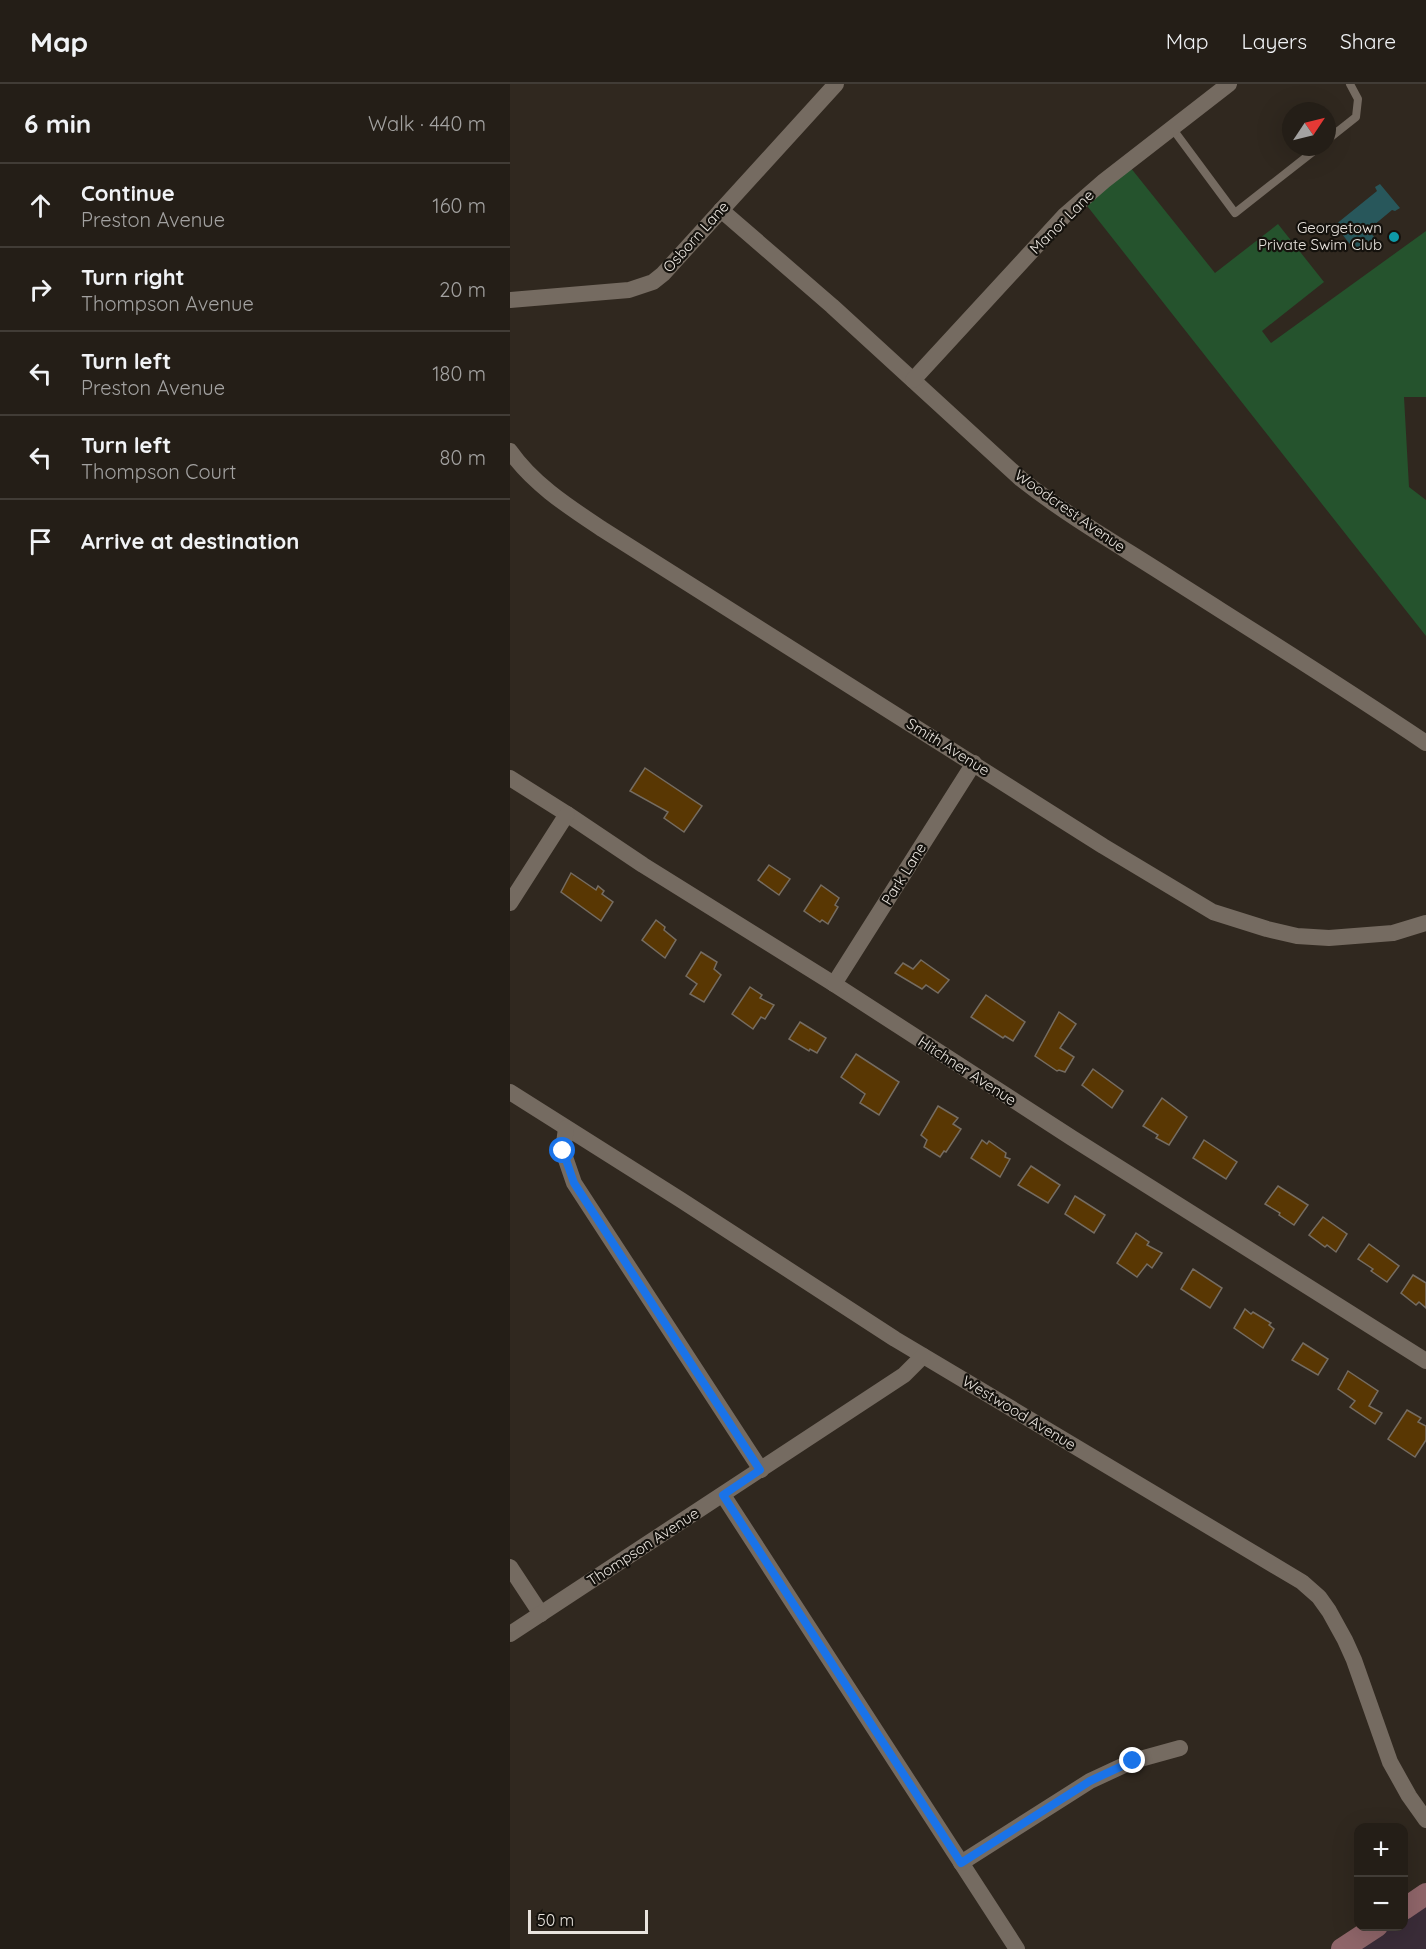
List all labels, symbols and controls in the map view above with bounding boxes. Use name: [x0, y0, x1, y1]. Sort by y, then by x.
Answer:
text: Map: [30, 24, 88, 59]
text: Map: [1166, 28, 1209, 54]
text: Layers: [1242, 28, 1307, 54]
text: Share: [1340, 28, 1396, 54]
north arrow: [1282, 102, 1336, 156]
text: 6 min: [24, 107, 91, 140]
text: Walk · 440 m: [368, 111, 486, 136]
text: Continue: [81, 179, 175, 207]
street label: Manor Lane: [1025, 185, 1098, 258]
icon: ahead: [24, 189, 57, 222]
text: 160 m: [432, 193, 486, 218]
street label: Osborn Lane: [659, 197, 733, 276]
text: Preston Avenue: [81, 207, 225, 232]
place label: Georgetown Private Swim Club: [1258, 218, 1382, 254]
marker: Georgetown Private Swim Club: [1387, 230, 1401, 244]
text: Turn right: [81, 263, 185, 291]
icon: right: [24, 273, 57, 306]
text: 20 m: [439, 277, 486, 302]
text: Thompson Avenue: [81, 291, 254, 316]
text: Turn left: [81, 347, 171, 375]
icon: left: [24, 357, 57, 390]
text: 180 m: [432, 361, 486, 386]
text: Preston Avenue: [81, 375, 225, 400]
text: Turn left: [81, 431, 171, 459]
icon: left: [24, 441, 57, 474]
text: 80 m: [440, 445, 486, 470]
text: Thompson Court: [81, 459, 236, 484]
street label: Woodcrest Avenue: [1011, 465, 1129, 556]
icon: arrive: [24, 525, 57, 558]
text: Arrive at destination: [81, 527, 299, 555]
street label: Smith Avenue: [903, 714, 993, 780]
street label: Park Lane: [877, 839, 930, 908]
street label: Hitchner Avenue: [914, 1032, 1020, 1109]
route start: [549, 1137, 575, 1163]
street label: Westwood Avenue: [959, 1371, 1080, 1454]
street label: Thompson Avenue: [583, 1503, 702, 1590]
route end: [1119, 1747, 1145, 1773]
map controls: [1354, 1823, 1408, 1931]
button: +: [1354, 1823, 1408, 1877]
button: −: [1354, 1877, 1408, 1931]
scale bar: [528, 1907, 648, 1934]
text: 50 m: [537, 1910, 574, 1930]

